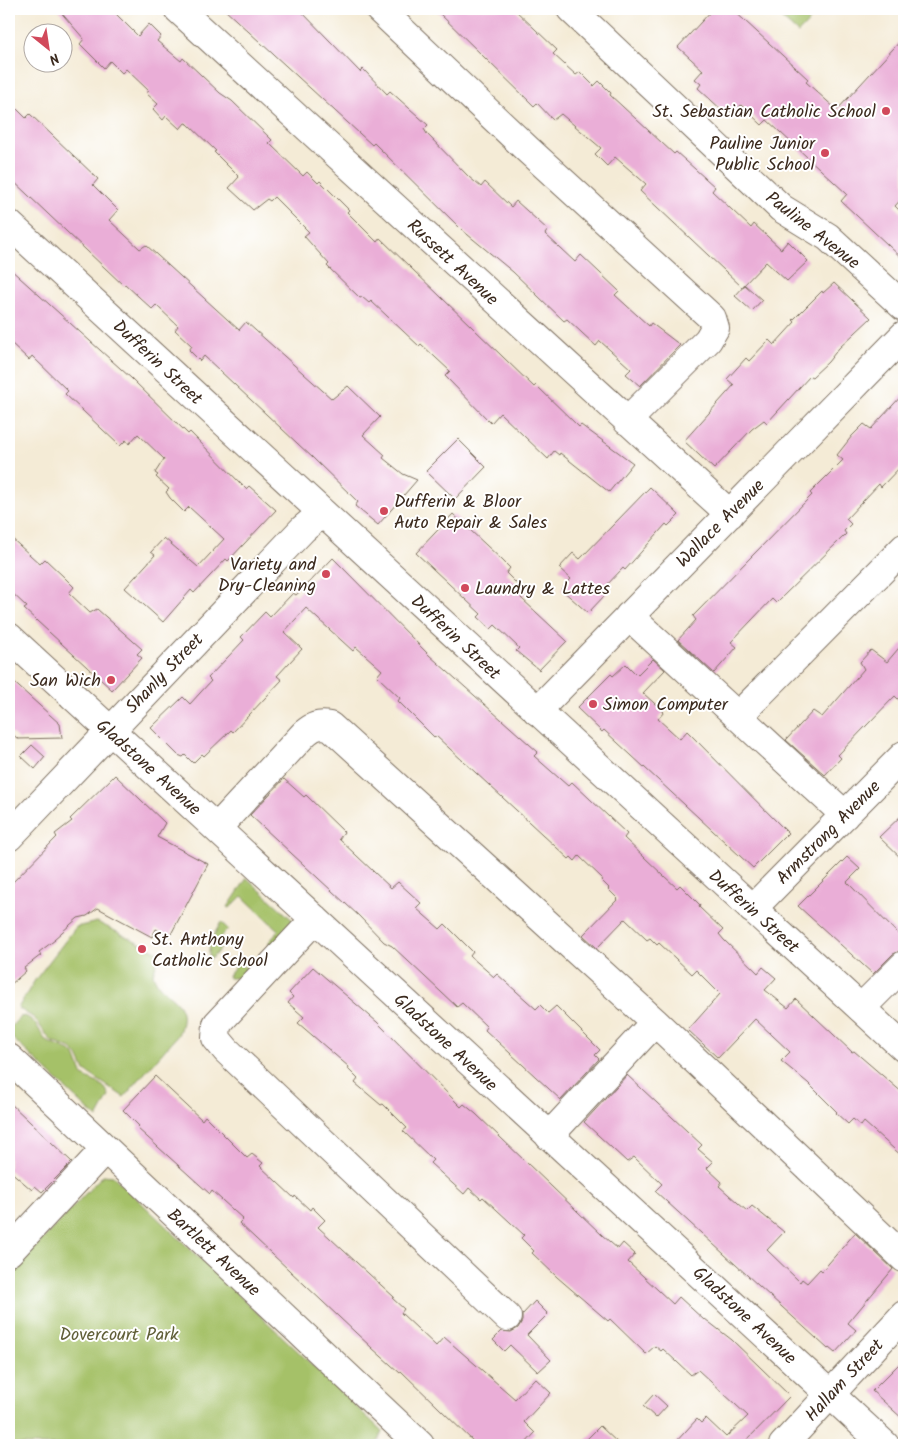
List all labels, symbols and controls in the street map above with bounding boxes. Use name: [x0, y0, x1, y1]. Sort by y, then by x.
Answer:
north arrow: [22, 22, 72, 72]
text: N: [45, 47, 63, 70]
place label: St. Sebastian Catholic School: [652, 98, 877, 127]
marker: St. Sebastian Catholic School: [880, 105, 892, 117]
place label: Pauline Junior Public School: [709, 130, 816, 180]
marker: Pauline Junior Public School: [819, 147, 831, 159]
street label: Pauline Avenue: [758, 185, 866, 278]
street label: Russett Avenue: [399, 213, 505, 314]
street label: Dufferin Street: [105, 313, 210, 413]
street label: Wallace Avenue: [670, 473, 772, 575]
place label: Dufferin & Bloor Auto Repair & Sales: [394, 488, 547, 538]
marker: Dufferin & Bloor Auto Repair & Sales: [378, 505, 390, 517]
place label: Variety and Dry-Cleaning: [218, 551, 317, 601]
marker: Variety and Dry-Cleaning: [320, 568, 332, 580]
place label: Laundry & Lattes: [475, 575, 610, 604]
marker: Laundry & Lattes: [459, 582, 471, 594]
street label: Dufferin Street: [403, 588, 508, 688]
street label: Shanly Street: [119, 626, 212, 721]
place label: San Wich: [30, 667, 101, 696]
marker: San Wich: [105, 674, 117, 686]
place label: Simon Computer: [603, 691, 729, 720]
marker: Simon Computer: [587, 698, 599, 710]
street label: Gladstone Avenue: [89, 713, 207, 824]
street label: Armstrong Avenue: [770, 774, 888, 892]
street label: Dufferin Street: [701, 863, 806, 962]
place label: St. Anthony Catholic School: [152, 926, 268, 976]
marker: St. Anthony Catholic School: [136, 943, 148, 955]
street label: Gladstone Avenue: [386, 987, 504, 1099]
street label: Bartlett Avenue: [159, 1202, 267, 1304]
street label: Gladstone Avenue: [685, 1260, 803, 1372]
park label: Dovercourt Park: [60, 1321, 179, 1350]
street label: Hallam Street: [799, 1332, 892, 1429]

